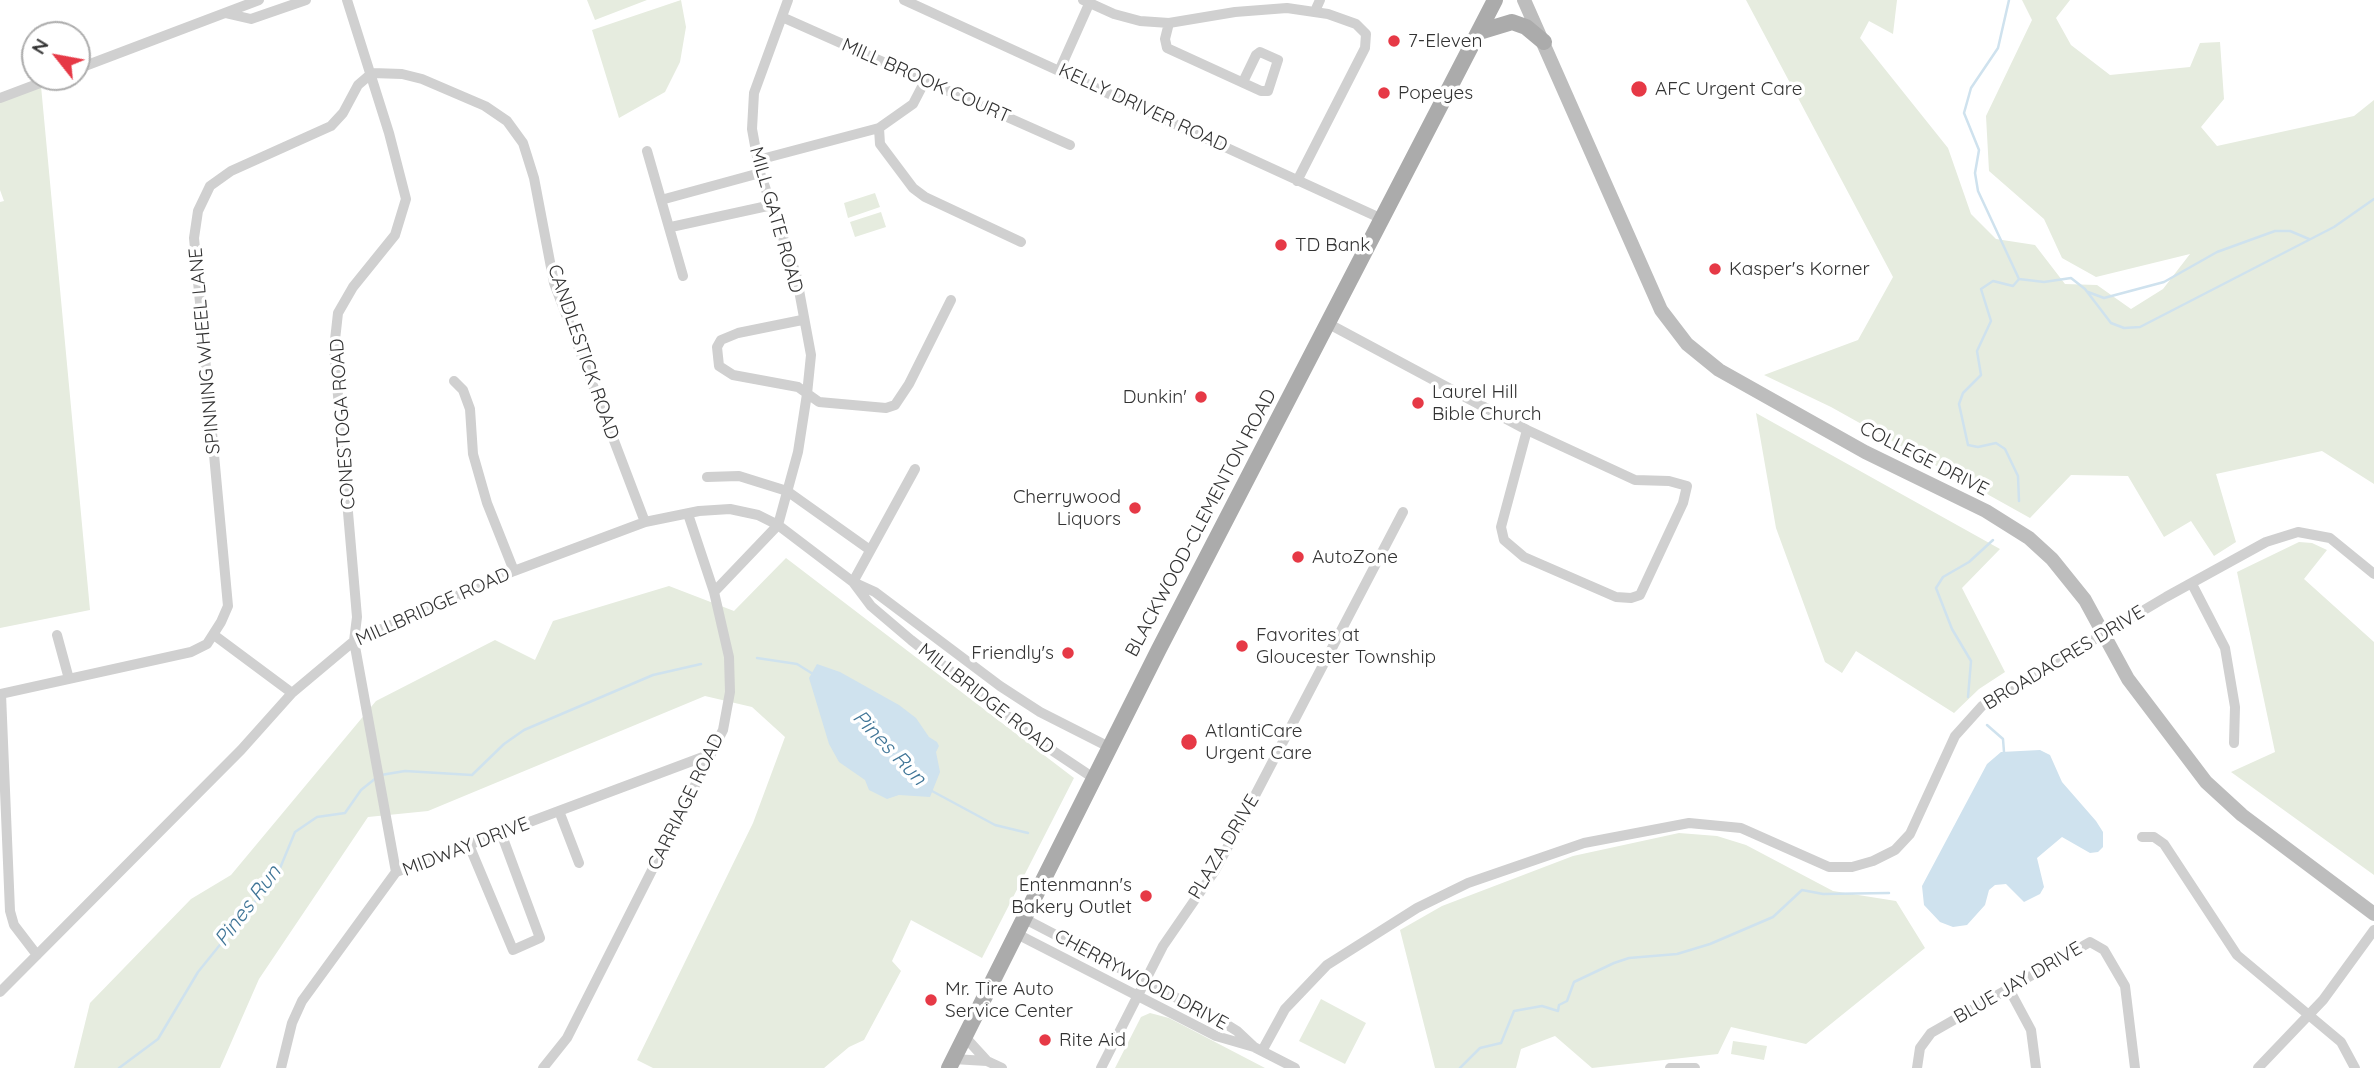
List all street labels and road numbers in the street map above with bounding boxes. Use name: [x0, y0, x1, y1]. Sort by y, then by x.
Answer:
street label: MILL BROOK COURT: [838, 34, 1014, 128]
street label: KELLY DRIVER ROAD: [1055, 59, 1231, 157]
street label: MILL GATE ROAD: [744, 144, 808, 296]
street label: SPINNING WHEEL LANE: [185, 247, 225, 455]
street label: CANDLESTICK ROAD: [542, 262, 624, 442]
street label: CONESTOGA ROAD: [326, 338, 360, 510]
street label: BLACKWOOD-CLEMENTON ROAD: [1121, 385, 1281, 661]
street label: COLLEGE DRIVE: [1856, 417, 1992, 501]
street label: MILLBRIDGE ROAD: [352, 563, 514, 651]
street label: BROADACRES DRIVE: [1979, 601, 2149, 715]
street label: MILLBRIDGE ROAD: [913, 639, 1059, 759]
street label: CARRIAGE ROAD: [643, 730, 729, 874]
street label: PLAZA DRIVE: [1184, 791, 1264, 903]
street label: MIDWAY DRIVE: [399, 812, 533, 882]
street label: CHERRYWOOD DRIVE: [1050, 925, 1232, 1035]
street label: BLUE JAY DRIVE: [1950, 937, 2086, 1029]

